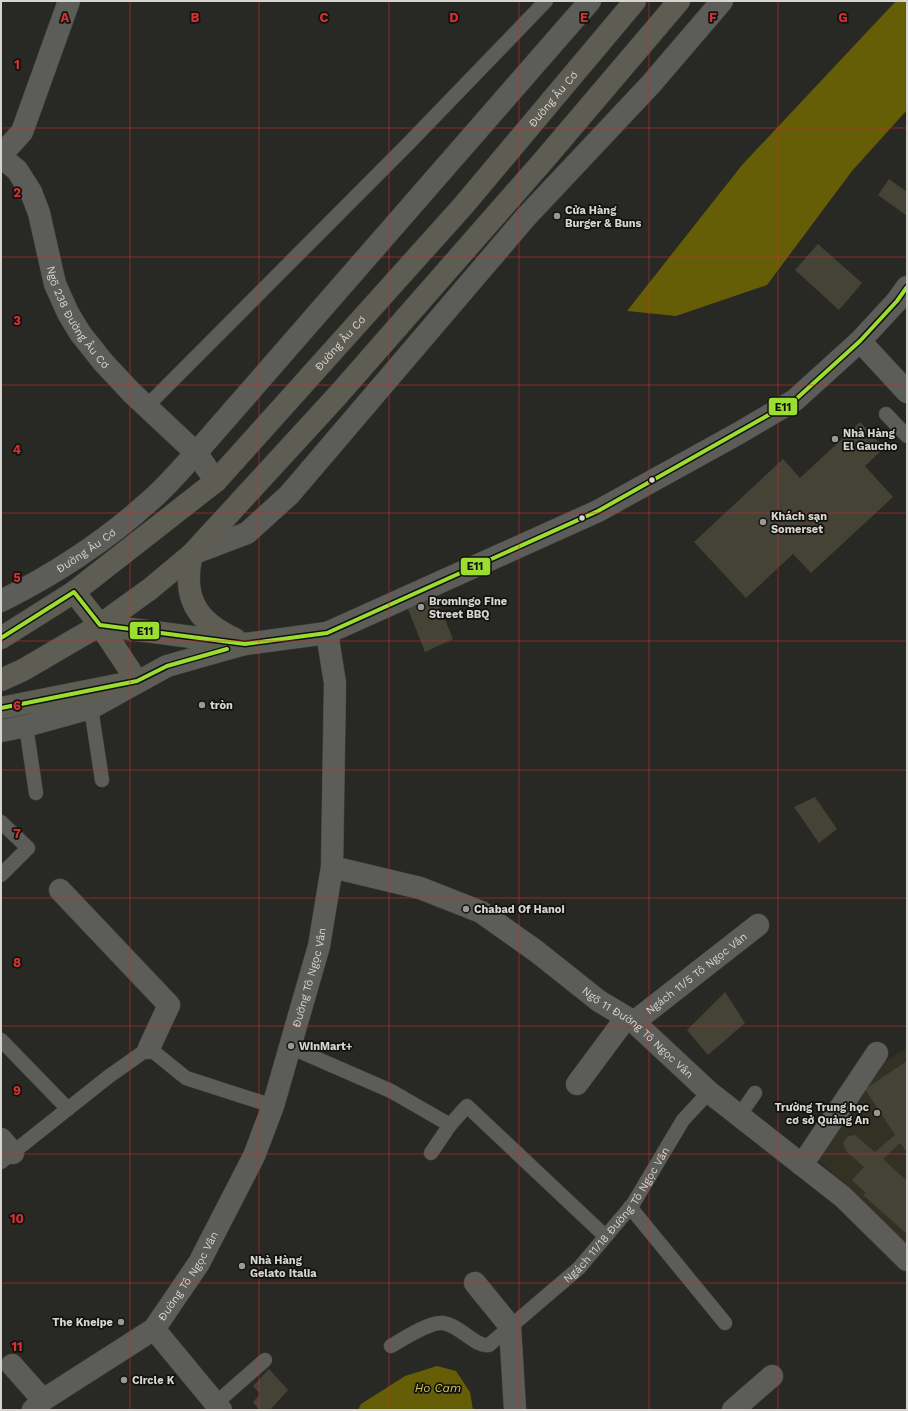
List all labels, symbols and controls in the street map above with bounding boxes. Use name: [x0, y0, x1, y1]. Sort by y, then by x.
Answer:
text: A: [61, 10, 70, 25]
text: B: [191, 10, 200, 25]
text: C: [320, 10, 329, 25]
text: D: [449, 10, 459, 25]
text: E: [580, 10, 588, 25]
text: F: [709, 10, 717, 25]
text: G: [838, 10, 848, 25]
text: 1: [14, 57, 20, 72]
street label: Đường Âu Cơ: [526, 68, 580, 130]
text: 2: [13, 185, 21, 200]
place label: Cửa Hàng Burger & Buns: [565, 204, 642, 230]
marker: Cửa Hàng Burger & Buns: [552, 211, 562, 221]
street label: Ngõ 238 Đường Âu Cơ: [45, 265, 112, 371]
text: 3: [13, 313, 21, 328]
street label: Đường Âu Cơ: [312, 313, 368, 373]
line badge: E11: [768, 397, 798, 416]
text: E11: [775, 401, 791, 414]
place label: Nhà Hàng El Gaucho: [843, 427, 898, 453]
marker: Nhà Hàng El Gaucho: [830, 434, 840, 444]
text: 4: [13, 442, 22, 457]
unlabelled marker: [647, 475, 657, 485]
place label: Khách sạn Somerset: [771, 510, 827, 536]
unlabelled marker: [577, 513, 587, 523]
marker: Khách sạn Somerset: [758, 517, 768, 527]
street label: Đường Âu Cơ: [54, 525, 118, 575]
line badge: E11: [460, 557, 491, 576]
text: E11: [467, 560, 483, 573]
text: 5: [13, 570, 21, 585]
place label: Bromingo Fine Street BBQ: [429, 595, 507, 621]
marker: Bromingo Fine Street BBQ: [416, 602, 426, 612]
line badge: E11: [129, 621, 160, 640]
text: E11: [137, 625, 153, 638]
text: 6: [13, 698, 21, 713]
place label: tròn: [210, 699, 233, 712]
marker: tròn: [197, 700, 207, 710]
text: 7: [13, 826, 21, 841]
place label: Chabad Of Hanoi: [474, 903, 565, 916]
marker: Chabad Of Hanoi: [461, 904, 471, 914]
street label: Đường Tô Ngọc Vân: [289, 927, 328, 1029]
street label: Ngách 11/5 Tô Ngọc Vân: [643, 930, 750, 1017]
text: 8: [13, 955, 21, 970]
street label: Ngõ 11 Đường Tô Ngọc Vân: [580, 984, 696, 1081]
place label: WinMart+: [299, 1040, 353, 1053]
marker: WinMart+: [286, 1041, 296, 1051]
text: 9: [13, 1083, 21, 1098]
place label: Trường Trung học cơ sở Quảng An: [775, 1101, 869, 1127]
marker: Trường Trung học cơ sở Quảng An: [872, 1108, 882, 1118]
street label: Ngách 11/18 Đường Tô Ngọc Vân: [561, 1145, 672, 1285]
text: 10: [10, 1211, 24, 1226]
street label: Đường Tô Ngọc Vân: [155, 1229, 221, 1323]
place label: Nhà Hàng Gelato Italia: [250, 1254, 317, 1280]
marker: Nhà Hàng Gelato Italia: [237, 1261, 247, 1271]
place label: The Kneipe: [52, 1316, 113, 1329]
marker: The Kneipe: [116, 1317, 126, 1327]
text: 11: [11, 1339, 23, 1354]
place label: Circle K: [132, 1374, 175, 1387]
marker: Circle K: [119, 1375, 129, 1385]
water label: Ho Cam: [415, 1381, 461, 1395]

